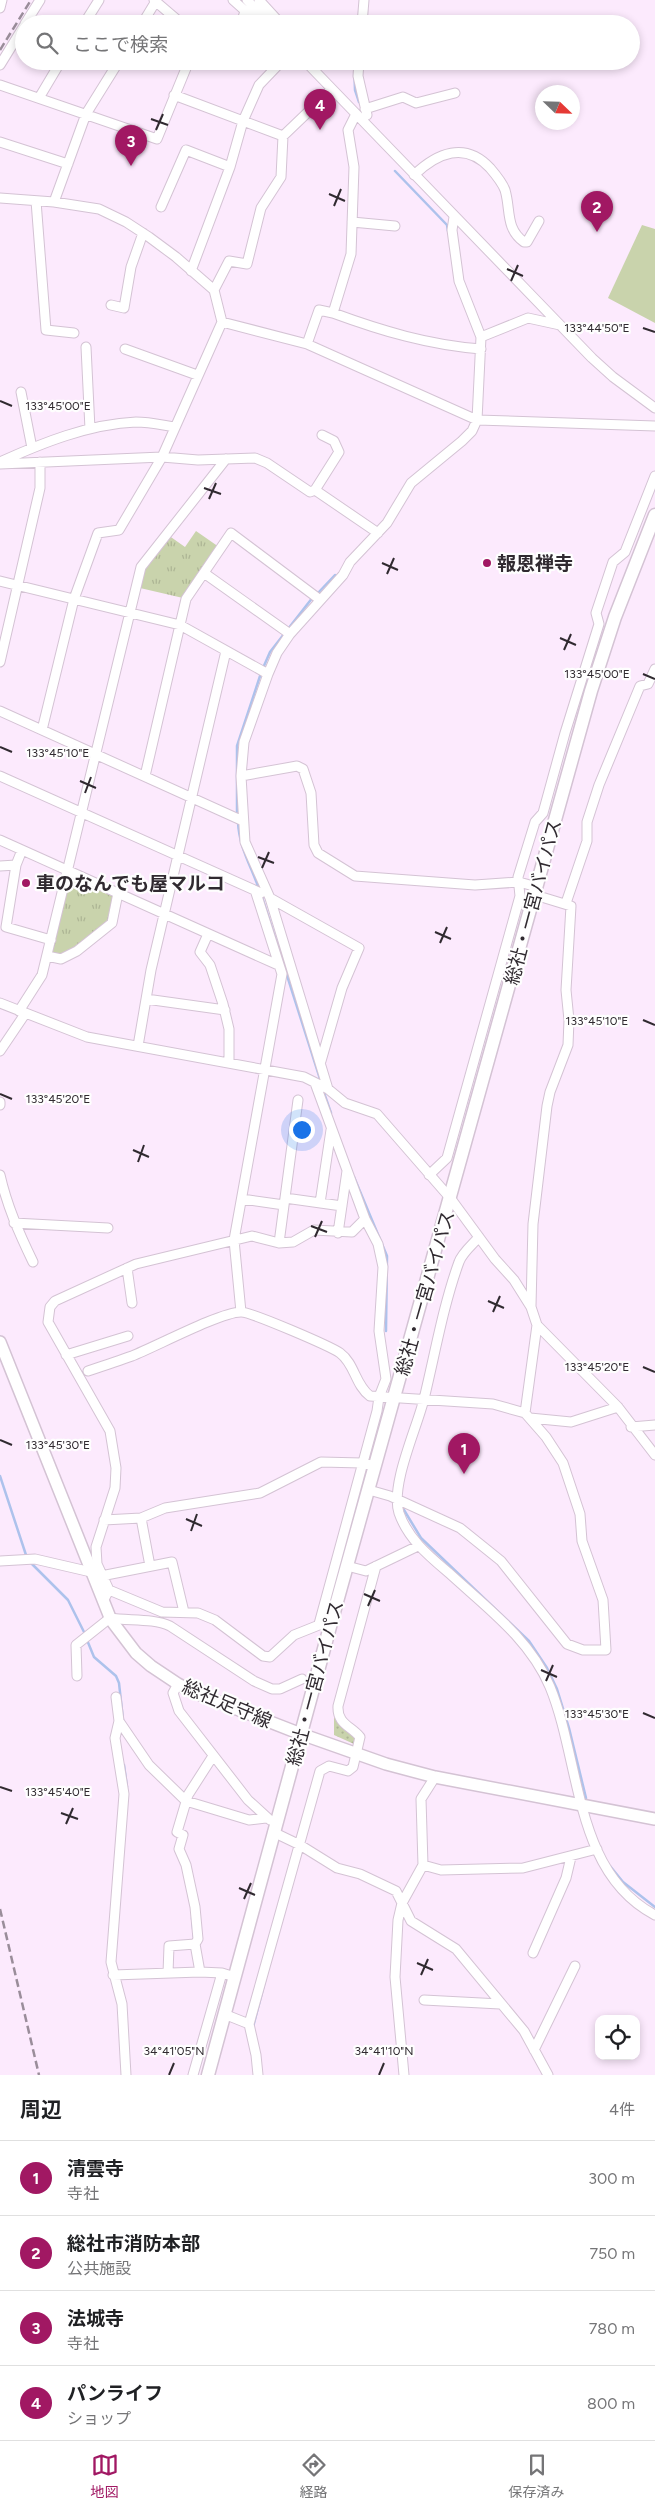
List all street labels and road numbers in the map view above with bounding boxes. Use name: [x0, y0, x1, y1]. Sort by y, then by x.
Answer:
street label: 総社・一宮バイパス: [500, 817, 566, 987]
street label: 総社・一宮バイパス: [390, 1208, 460, 1378]
street label: 総社・一宮バイパス: [282, 1598, 348, 1768]
street label: 総社足守線: [179, 1675, 275, 1733]

